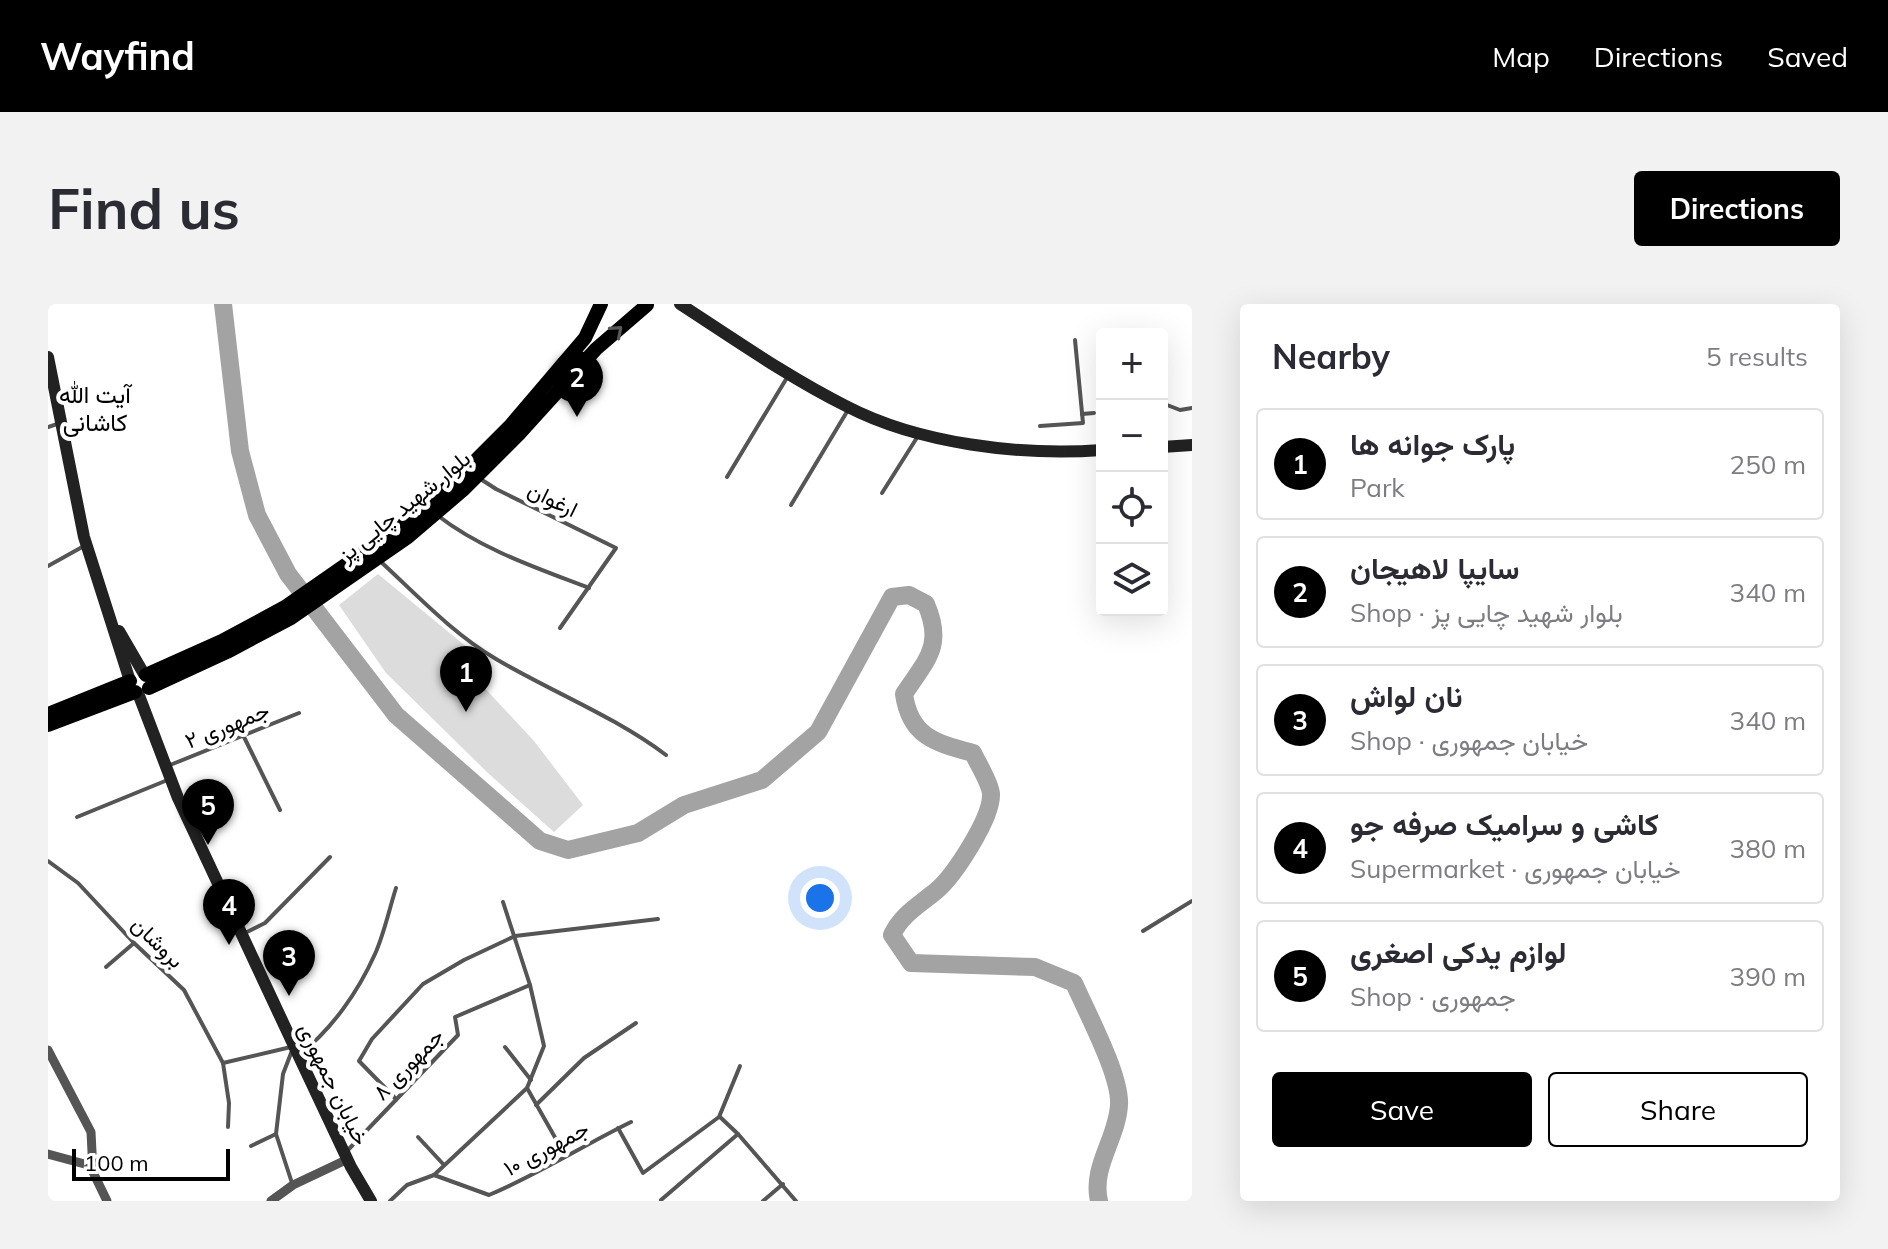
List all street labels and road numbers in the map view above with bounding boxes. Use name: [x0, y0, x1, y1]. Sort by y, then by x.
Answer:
street label: بلوار شهید چایی پز: [332, 444, 476, 569]
street label: ارغوان: [523, 475, 583, 523]
street label: جمهوری ۲: [181, 695, 273, 755]
street label: بروشان: [126, 910, 190, 974]
street label: خیابان جمهوری: [292, 1018, 376, 1150]
street label: جمهوری ۸: [367, 1022, 449, 1106]
street label: جمهوری ۱۰: [499, 1114, 593, 1182]

